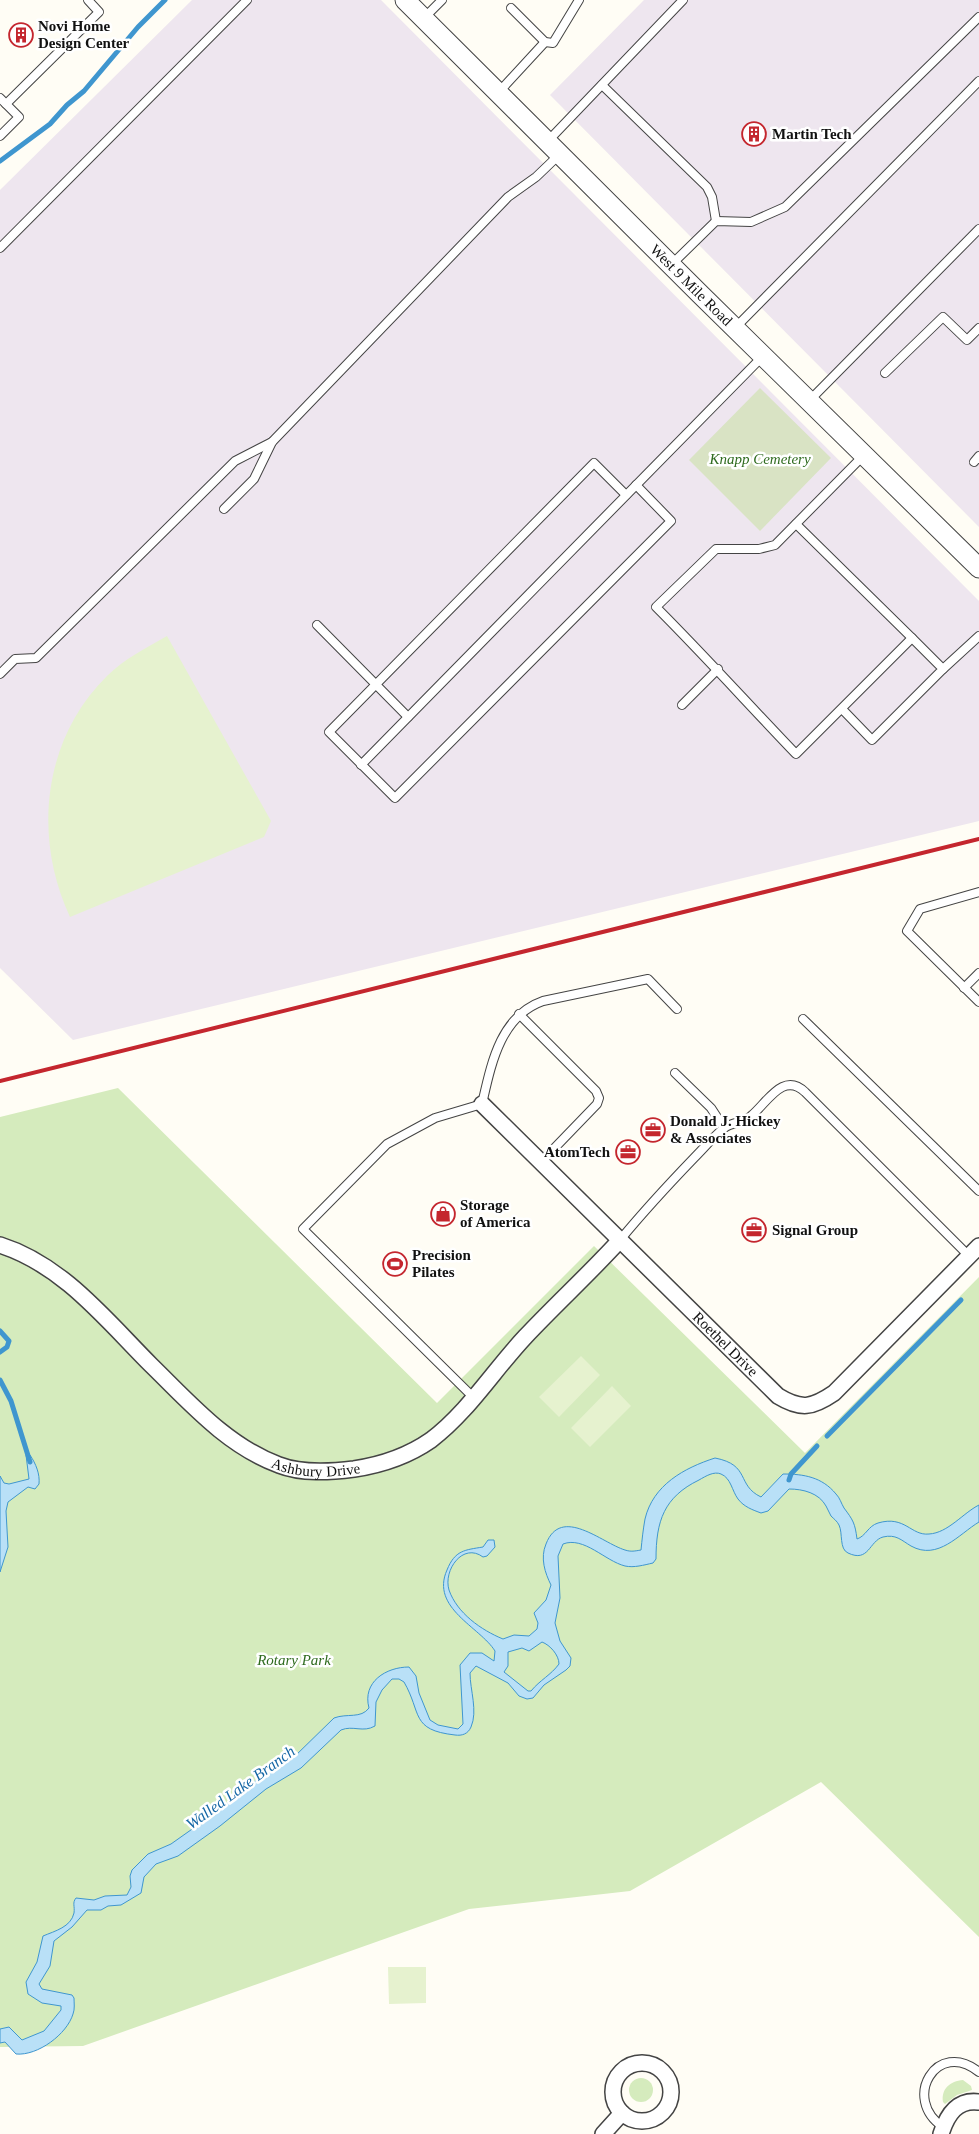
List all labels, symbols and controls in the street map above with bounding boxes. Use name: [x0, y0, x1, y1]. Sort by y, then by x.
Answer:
place label: Novi Home Design Center: [38, 18, 130, 51]
building icon: Novi Home Design Center: [8, 22, 34, 48]
building icon: Martin Tech: [741, 121, 767, 147]
place label: Martin Tech: [772, 126, 852, 142]
street label: West 9 Mile Road: [647, 241, 736, 329]
park label: Knapp Cemetery: [708, 451, 811, 467]
place label: Donald J. Hickey & Associates: [670, 1113, 781, 1146]
office icon: Donald J. Hickey & Associates: [640, 1117, 666, 1143]
office icon: AtomTech: [615, 1139, 641, 1165]
place label: AtomTech: [544, 1144, 611, 1160]
place label: Storage of America: [460, 1197, 531, 1230]
shop icon: Storage of America: [430, 1201, 456, 1227]
office icon: Signal Group: [741, 1217, 767, 1243]
place label: Signal Group: [772, 1222, 858, 1238]
place label: Precision Pilates: [412, 1247, 472, 1280]
sports icon: Precision Pilates: [382, 1251, 408, 1277]
street label: Roethel Drive: [690, 1309, 761, 1380]
street label: Ashbury Drive: [269, 1455, 362, 1480]
park label: Rotary Park: [256, 1652, 331, 1668]
water label: Walled Lake Branch: [183, 1742, 298, 1833]

